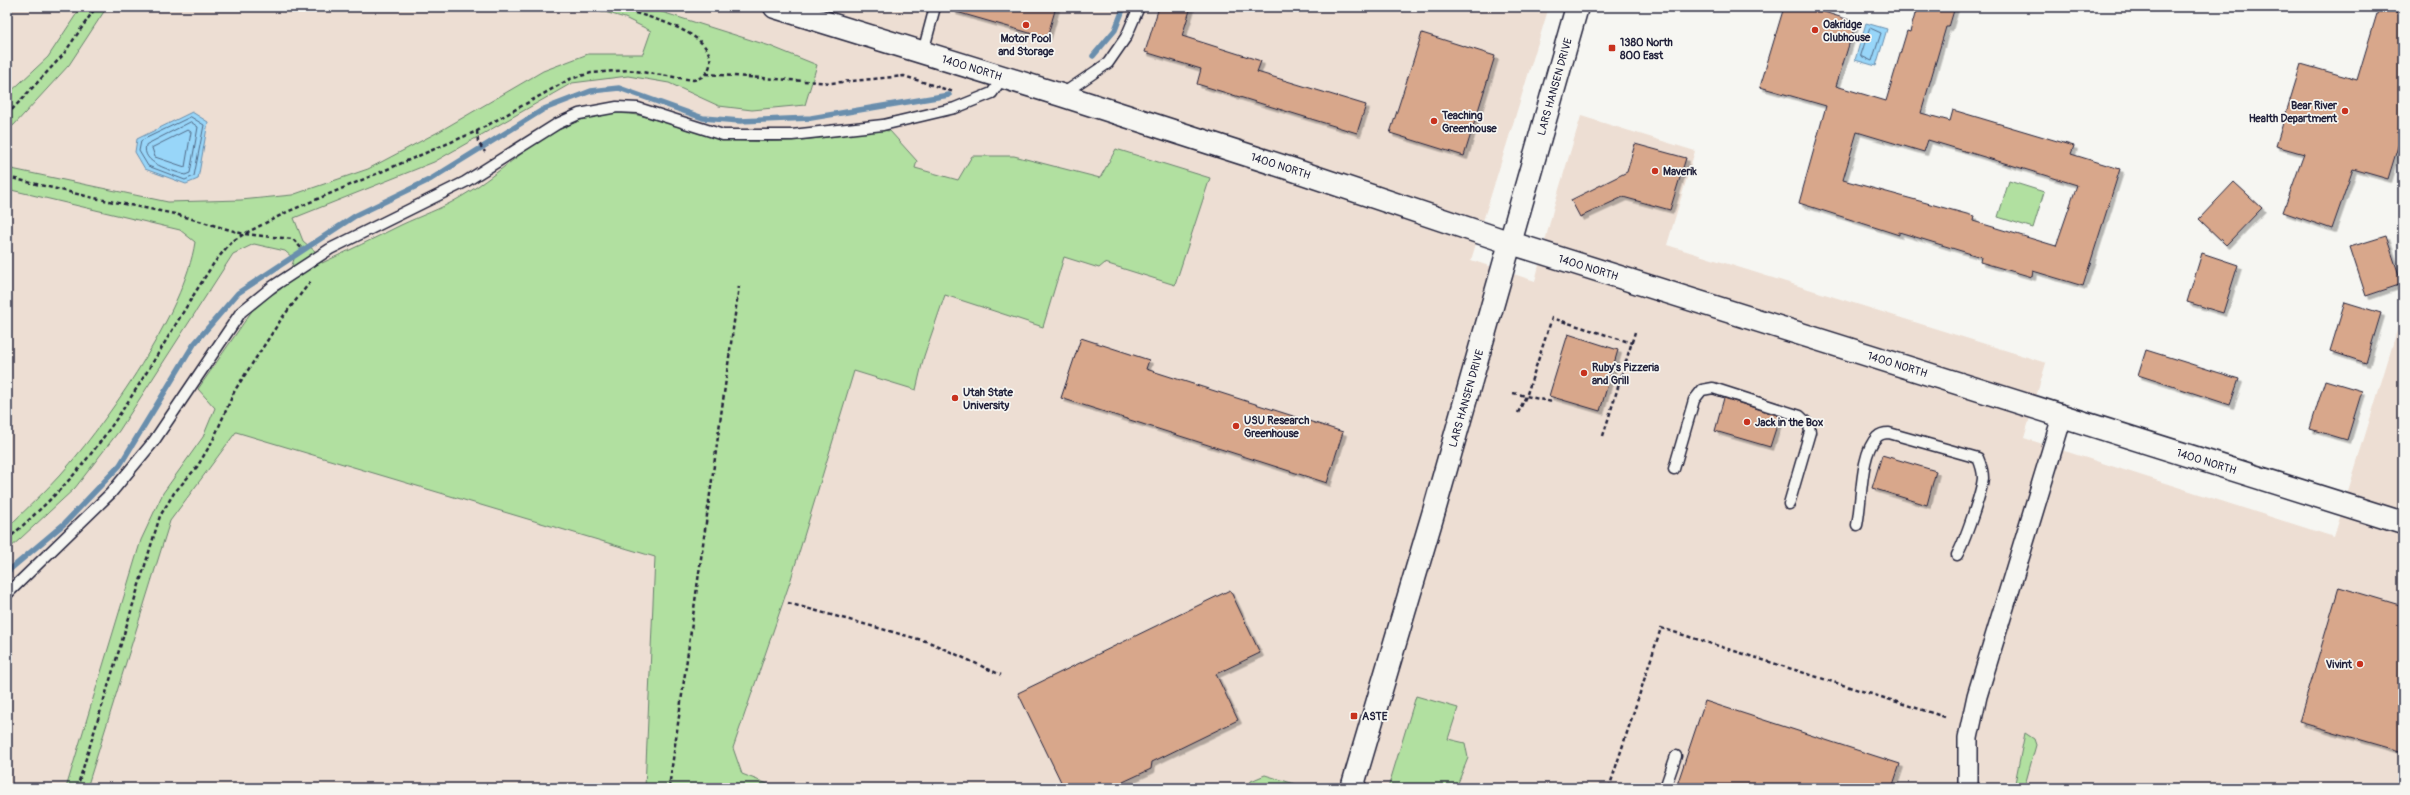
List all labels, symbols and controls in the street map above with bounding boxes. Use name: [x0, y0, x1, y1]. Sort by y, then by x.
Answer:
place label: Oakridge Clubhouse: [1823, 18, 1871, 44]
marker: Motor Pool and Storage: [1021, 20, 1031, 30]
marker: Oakridge Clubhouse: [1810, 25, 1820, 35]
place label: Motor Pool and Storage: [998, 32, 1054, 58]
street label: LARS HANSEN DRIVE: [1534, 36, 1575, 137]
place label: 1380 North 800 East: [1620, 36, 1673, 62]
marker: 1380 North 800 East: [1607, 43, 1617, 53]
street label: 1400 NORTH: [940, 52, 1003, 83]
place label: Bear River Health Department: [2249, 99, 2338, 125]
marker: Bear River Health Department: [2340, 106, 2350, 116]
place label: Teaching Greenhouse: [1441, 109, 1497, 135]
marker: Teaching Greenhouse: [1429, 116, 1439, 126]
street label: 1400 NORTH: [1249, 150, 1312, 182]
place label: Maverik: [1663, 165, 1697, 178]
marker: Maverik: [1650, 166, 1660, 176]
street label: 1400 NORTH: [1557, 252, 1620, 283]
street label: LARS HANSEN DRIVE: [1446, 348, 1486, 449]
street label: 1400 NORTH: [1866, 349, 1929, 380]
place label: Ruby's Pizzeria and Grill: [1592, 361, 1659, 387]
marker: Ruby's Pizzeria and Grill: [1579, 368, 1589, 378]
place label: Utah State University: [963, 386, 1013, 412]
marker: Utah State University: [950, 393, 960, 403]
place label: USU Research Greenhouse: [1244, 414, 1309, 440]
place label: Jack in the Box: [1755, 416, 1824, 429]
marker: Jack in the Box: [1742, 417, 1752, 427]
marker: USU Research Greenhouse: [1231, 421, 1241, 431]
street label: 1400 NORTH: [2175, 446, 2238, 477]
place label: Vivint: [2326, 658, 2353, 671]
marker: Vivint: [2355, 659, 2365, 669]
place label: ASTE: [1362, 710, 1388, 723]
marker: ASTE: [1349, 711, 1359, 721]

